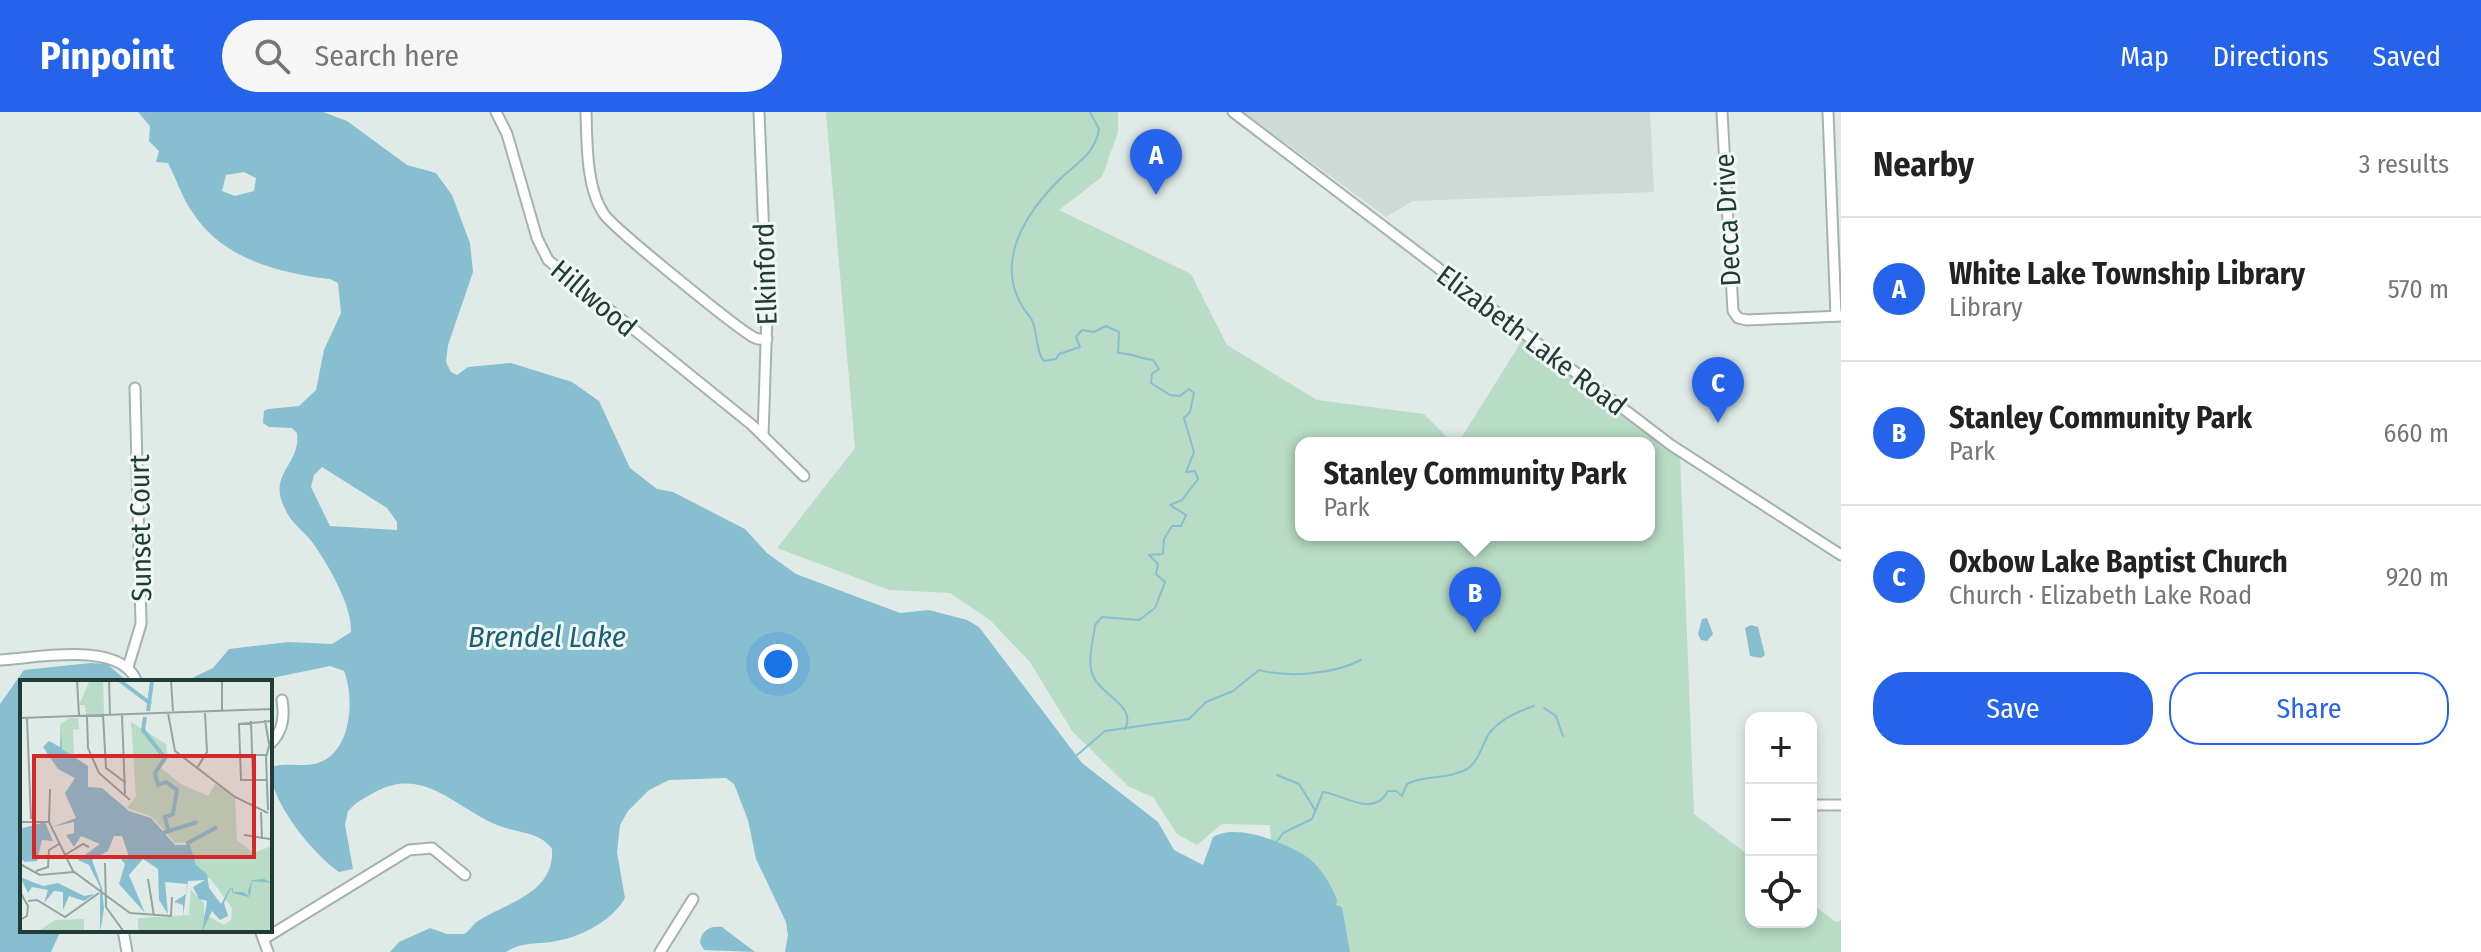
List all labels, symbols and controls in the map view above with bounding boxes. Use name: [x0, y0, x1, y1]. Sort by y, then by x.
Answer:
search box: [222, 20, 782, 92]
text: Pinpoint: [40, 33, 174, 79]
icon: search: [250, 34, 294, 78]
text: Search here: [314, 38, 459, 74]
text: Map: [2120, 40, 2169, 73]
text: Directions: [2213, 40, 2329, 73]
text: Saved: [2373, 40, 2441, 73]
pin: A: [1130, 129, 1182, 195]
text: Nearby: [1873, 144, 1974, 185]
text: 3 results: [2359, 149, 2449, 180]
street label: Decca Drive: [1708, 153, 1747, 287]
street label: Elkinford: [747, 222, 784, 326]
street label: Hillwood: [544, 253, 643, 344]
text: White Lake Township Library: [1949, 256, 2305, 292]
street label: Elizabeth Lake Road: [1431, 259, 1633, 422]
text: A: [1892, 274, 1906, 305]
text: 570 m: [2388, 274, 2449, 305]
text: Library: [1949, 292, 2023, 323]
pin: C: [1692, 357, 1744, 423]
text: Stanley Community Park: [1949, 400, 2252, 436]
text: B: [1892, 418, 1906, 449]
text: 660 m: [2384, 418, 2449, 449]
text: Park: [1949, 436, 1995, 467]
popup: [1295, 437, 1655, 541]
street label: Sunset Court: [123, 453, 158, 602]
text: Stanley Community Park: [1323, 456, 1627, 492]
text: Park: [1323, 492, 1370, 523]
text: Oxbow Lake Baptist Church: [1949, 544, 2288, 580]
text: C: [1892, 562, 1906, 593]
text: 920 m: [2386, 562, 2449, 593]
pin: B: [1449, 567, 1501, 633]
text: Church · Elizabeth Lake Road: [1949, 580, 2252, 611]
water label: Brendel Lake: [468, 619, 626, 655]
your location: [758, 644, 798, 684]
button: Save: [1873, 672, 2153, 745]
button: Share: [2169, 672, 2449, 745]
inset map: [20, 680, 272, 932]
map controls: [1745, 712, 1817, 928]
button: +: [1745, 712, 1817, 784]
button: −: [1745, 784, 1817, 856]
button: locate: [1745, 856, 1817, 928]

